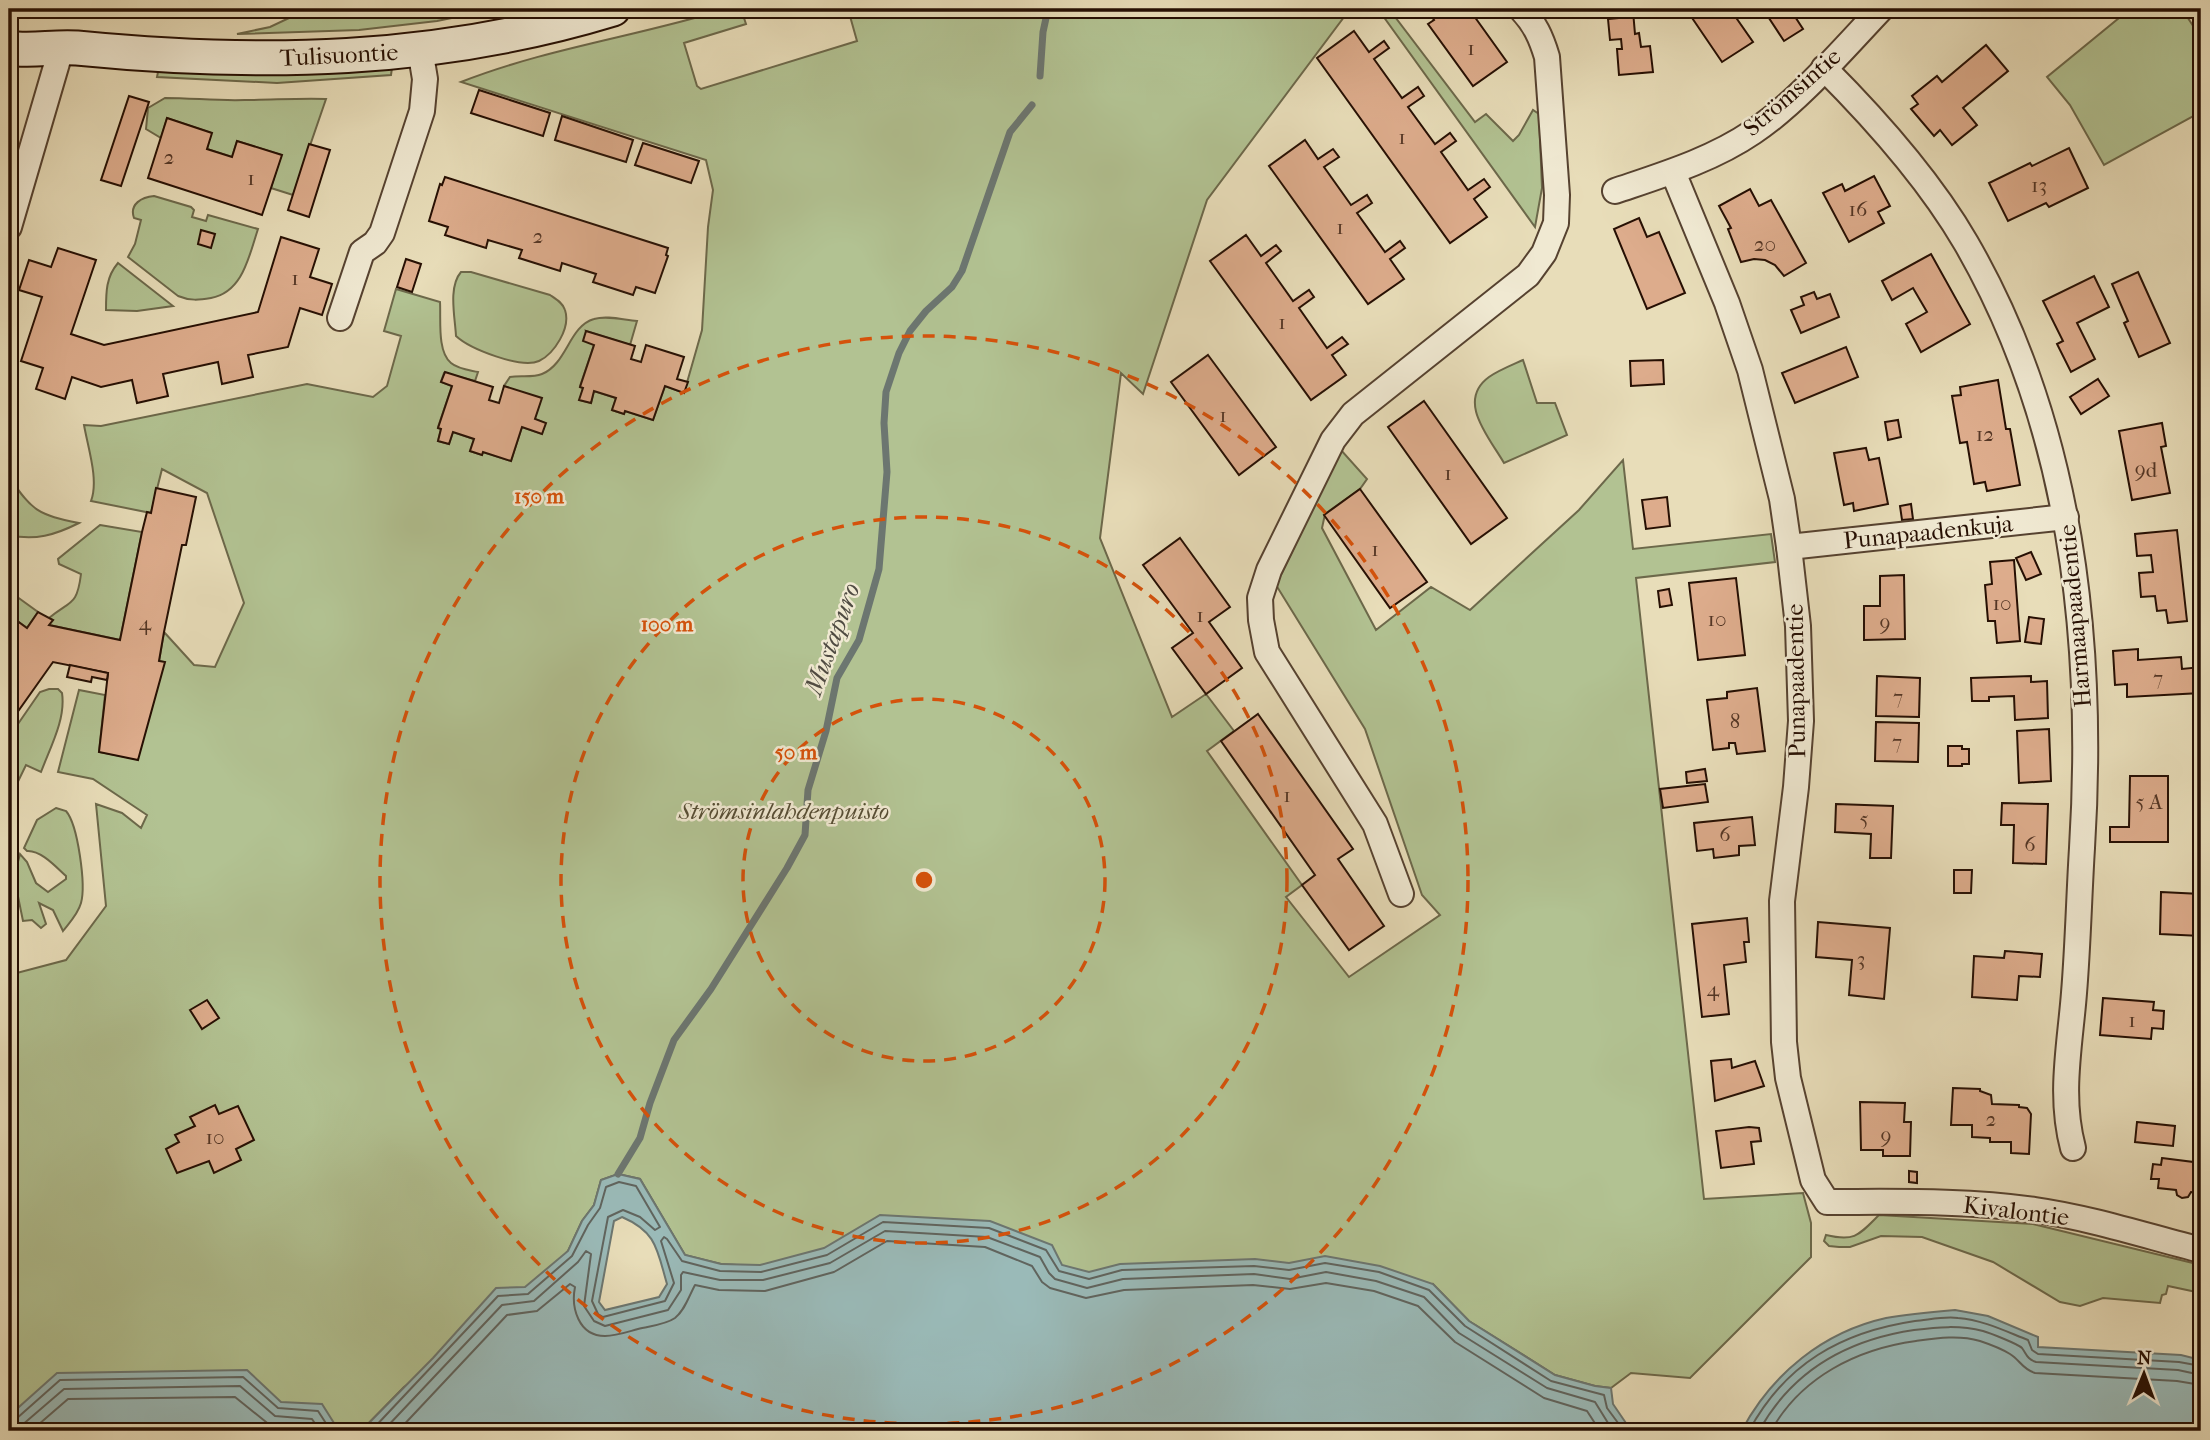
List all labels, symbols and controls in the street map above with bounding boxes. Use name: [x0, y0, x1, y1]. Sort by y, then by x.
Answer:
house number: 1: [1467, 36, 1475, 60]
street label: Tulisuontie: [279, 38, 399, 72]
street label: Strömsintie: [1737, 42, 1847, 142]
house number: 1: [1398, 125, 1406, 149]
house number: 2: [164, 145, 175, 169]
house number: 1: [247, 166, 255, 190]
house number: 13: [2031, 173, 2047, 197]
house number: 16: [1849, 197, 1868, 221]
house number: 1: [1336, 215, 1344, 239]
house number: 2: [533, 224, 544, 248]
house number: 20: [1754, 232, 1776, 256]
house number: 1: [291, 266, 299, 290]
house number: 1: [1278, 310, 1286, 334]
house number: 1: [1219, 403, 1227, 427]
house number: 12: [1976, 422, 1994, 446]
house number: 9d: [2135, 458, 2158, 482]
house number: 1: [1444, 461, 1452, 485]
text: 150 m: [514, 484, 565, 508]
street label: Punapaadenkuja: [1842, 509, 2015, 555]
street label: Harmaapaadentie: [2053, 523, 2097, 709]
house number: 1: [1371, 537, 1379, 561]
water label: Mustapuro: [797, 579, 867, 701]
house number: 10: [1993, 591, 2011, 615]
house number: 1: [1196, 603, 1204, 627]
street label: Punapaadentie: [1781, 603, 1811, 758]
house number: 10: [1708, 607, 1726, 631]
house number: 4: [139, 611, 152, 635]
house number: 9: [1879, 611, 1891, 635]
text: 100 m: [641, 612, 694, 636]
house number: 7: [2153, 666, 2163, 690]
house number: 7: [1893, 685, 1903, 709]
house number: 8: [1730, 709, 1740, 733]
house number: 7: [1892, 730, 1902, 754]
text: 50 m: [775, 740, 818, 764]
house number: 1: [1283, 783, 1291, 807]
house number: 5 A: [2135, 790, 2163, 814]
park label: Strömsinlahdenpuisto: [678, 797, 889, 825]
house number: 5: [1859, 807, 1869, 831]
house number: 6: [1719, 822, 1731, 846]
house number: 6: [2024, 832, 2036, 856]
centre of rings: [912, 868, 936, 892]
house number: 3: [1857, 947, 1865, 971]
house number: 4: [1707, 977, 1720, 1001]
house number: 1: [2128, 1008, 2136, 1032]
house number: 2: [1986, 1107, 1997, 1131]
house number: 9: [1880, 1124, 1892, 1148]
house number: 10: [206, 1125, 224, 1149]
street label: Kivalontie: [1961, 1191, 2071, 1231]
north arrow: [2108, 1338, 2178, 1408]
text: N: [2137, 1347, 2152, 1369]

